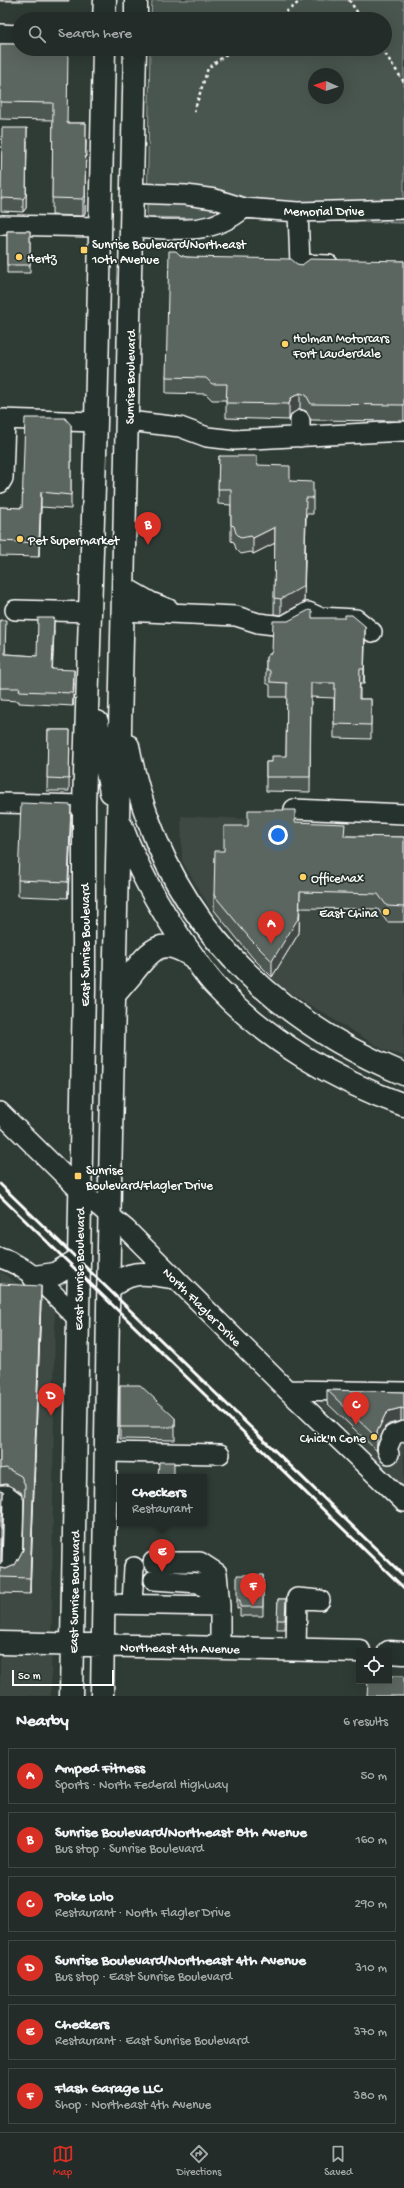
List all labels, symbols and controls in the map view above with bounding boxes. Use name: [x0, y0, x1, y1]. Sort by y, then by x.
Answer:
search box: [12, 12, 392, 56]
icon: search: [26, 23, 48, 45]
text: Search here: [58, 25, 132, 43]
north arrow: [308, 68, 344, 104]
street label: Memorial Drive: [284, 205, 365, 220]
place label: Sunrise Boulevard/Northeast 10th Avenue: [91, 238, 247, 268]
marker: Sunrise Boulevard/Northeast 10th Avenue: [79, 245, 89, 255]
marker: Hertz: [14, 252, 24, 262]
place label: Hertz: [27, 252, 58, 267]
street label: Sunrise Boulevard: [123, 328, 140, 424]
place label: Holman Motorcars Fort Lauderdale: [292, 332, 390, 362]
marker: Holman Motorcars Fort Lauderdale: [280, 339, 290, 349]
pin: B: [135, 512, 161, 545]
marker: Pet Supermarket: [15, 534, 25, 544]
place label: Pet Supermarket: [27, 534, 121, 549]
your location: [268, 825, 288, 845]
marker: OfficeMax: [298, 872, 308, 882]
place label: OfficeMax: [311, 872, 364, 887]
street label: East Sunrise Boulevard: [79, 882, 94, 1007]
place label: East China: [319, 907, 379, 922]
marker: East China: [381, 907, 391, 917]
pin: A: [258, 911, 284, 944]
place label: Sunrise Boulevard/Flagler Drive: [85, 1164, 213, 1194]
marker: Sunrise Boulevard/Flagler Drive: [73, 1171, 83, 1181]
street label: East Sunrise Boulevard: [72, 1206, 89, 1331]
street label: North Flagler Drive: [159, 1265, 244, 1350]
pin: D: [38, 1383, 64, 1416]
pin: C: [343, 1392, 369, 1425]
place label: Chick'n Cone: [300, 1432, 366, 1447]
marker: Chick'n Cone: [369, 1432, 379, 1442]
popup: [117, 1474, 207, 1526]
text: Checkers: [132, 1484, 186, 1502]
text: Restaurant: [132, 1502, 192, 1517]
street label: East Sunrise Boulevard: [67, 1529, 84, 1654]
pin: E: [149, 1539, 175, 1572]
pin: F: [240, 1573, 266, 1606]
street label: Northeast 4th Avenue: [120, 1641, 240, 1658]
map controls: [356, 1648, 392, 1684]
button: locate: [356, 1648, 392, 1684]
scale bar: [12, 1668, 114, 1687]
text: 50 m: [18, 1671, 40, 1683]
text: Nearby: [16, 1712, 69, 1732]
text: 6 results: [343, 1715, 388, 1730]
text: Amped Fitness: [55, 1760, 145, 1778]
text: A: [26, 1769, 34, 1784]
text: 50 m: [360, 1769, 387, 1784]
text: Sports · North Federal Highway: [55, 1778, 228, 1793]
text: Sunrise Boulevard/Northeast 8th Avenue: [55, 1824, 307, 1842]
text: B: [27, 1833, 33, 1848]
text: 160 m: [355, 1833, 387, 1848]
text: Bus stop · Sunrise Boulevard: [55, 1842, 204, 1857]
text: Poke Lolo: [55, 1888, 113, 1906]
text: C: [26, 1897, 34, 1912]
text: 290 m: [354, 1897, 387, 1912]
text: Restaurant · North Flagler Drive: [55, 1906, 230, 1921]
text: Sunrise Boulevard/Northeast 4th Avenue: [55, 1952, 306, 1970]
text: D: [26, 1961, 34, 1976]
text: 310 m: [355, 1961, 387, 1976]
text: Bus stop · East Sunrise Boulevard: [55, 1970, 232, 1985]
text: Checkers: [55, 2016, 109, 2034]
text: E: [26, 2025, 34, 2040]
text: 370 m: [354, 2025, 387, 2040]
text: Restaurant · East Sunrise Boulevard: [55, 2034, 249, 2049]
text: Flash Garage LLC: [55, 2080, 162, 2098]
text: F: [27, 2089, 33, 2104]
text: 380 m: [353, 2089, 387, 2104]
text: Shop · Northeast 4th Avenue: [55, 2098, 211, 2113]
tab: Map: [52, 2143, 74, 2179]
tab: Directions: [177, 2143, 221, 2179]
tab: Saved: [324, 2143, 352, 2179]

